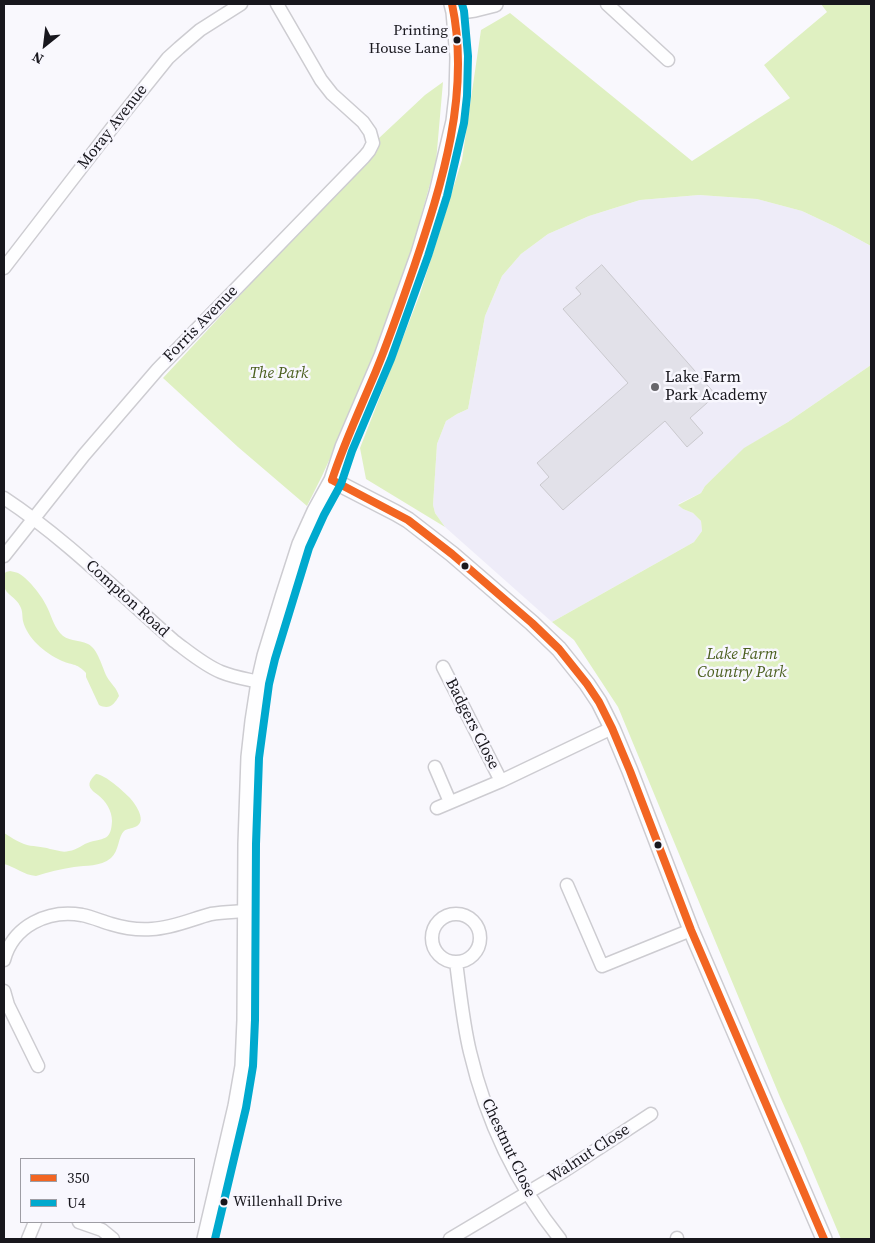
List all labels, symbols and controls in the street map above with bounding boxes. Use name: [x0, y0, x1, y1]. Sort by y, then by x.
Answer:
north arrow: [20, 20, 70, 70]
place label: Printing House Lane: [369, 22, 448, 57]
marker: Printing House Lane: [452, 35, 462, 45]
text: N: [28, 47, 47, 69]
street label: Moray Avenue: [74, 81, 152, 173]
street label: Forris Avenue: [160, 282, 242, 366]
park label: The Park: [250, 364, 308, 384]
place label: Lake Farm Park Academy: [665, 368, 767, 406]
marker: Lake Farm Park Academy: [649, 381, 661, 393]
street label: Compton Road: [81, 556, 173, 642]
unlabelled marker: [460, 561, 470, 571]
park label: Lake Farm Country Park: [697, 645, 787, 683]
street label: Badgers Close: [441, 675, 503, 773]
unlabelled marker: [653, 840, 663, 850]
street label: Chestnut Close: [477, 1096, 539, 1200]
street label: Walnut Close: [544, 1120, 634, 1188]
legend: [20, 1158, 195, 1223]
text: 350: [67, 1167, 90, 1188]
text: U4: [67, 1192, 85, 1213]
place label: Willenhall Drive: [233, 1193, 343, 1211]
marker: Willenhall Drive: [219, 1197, 229, 1207]

